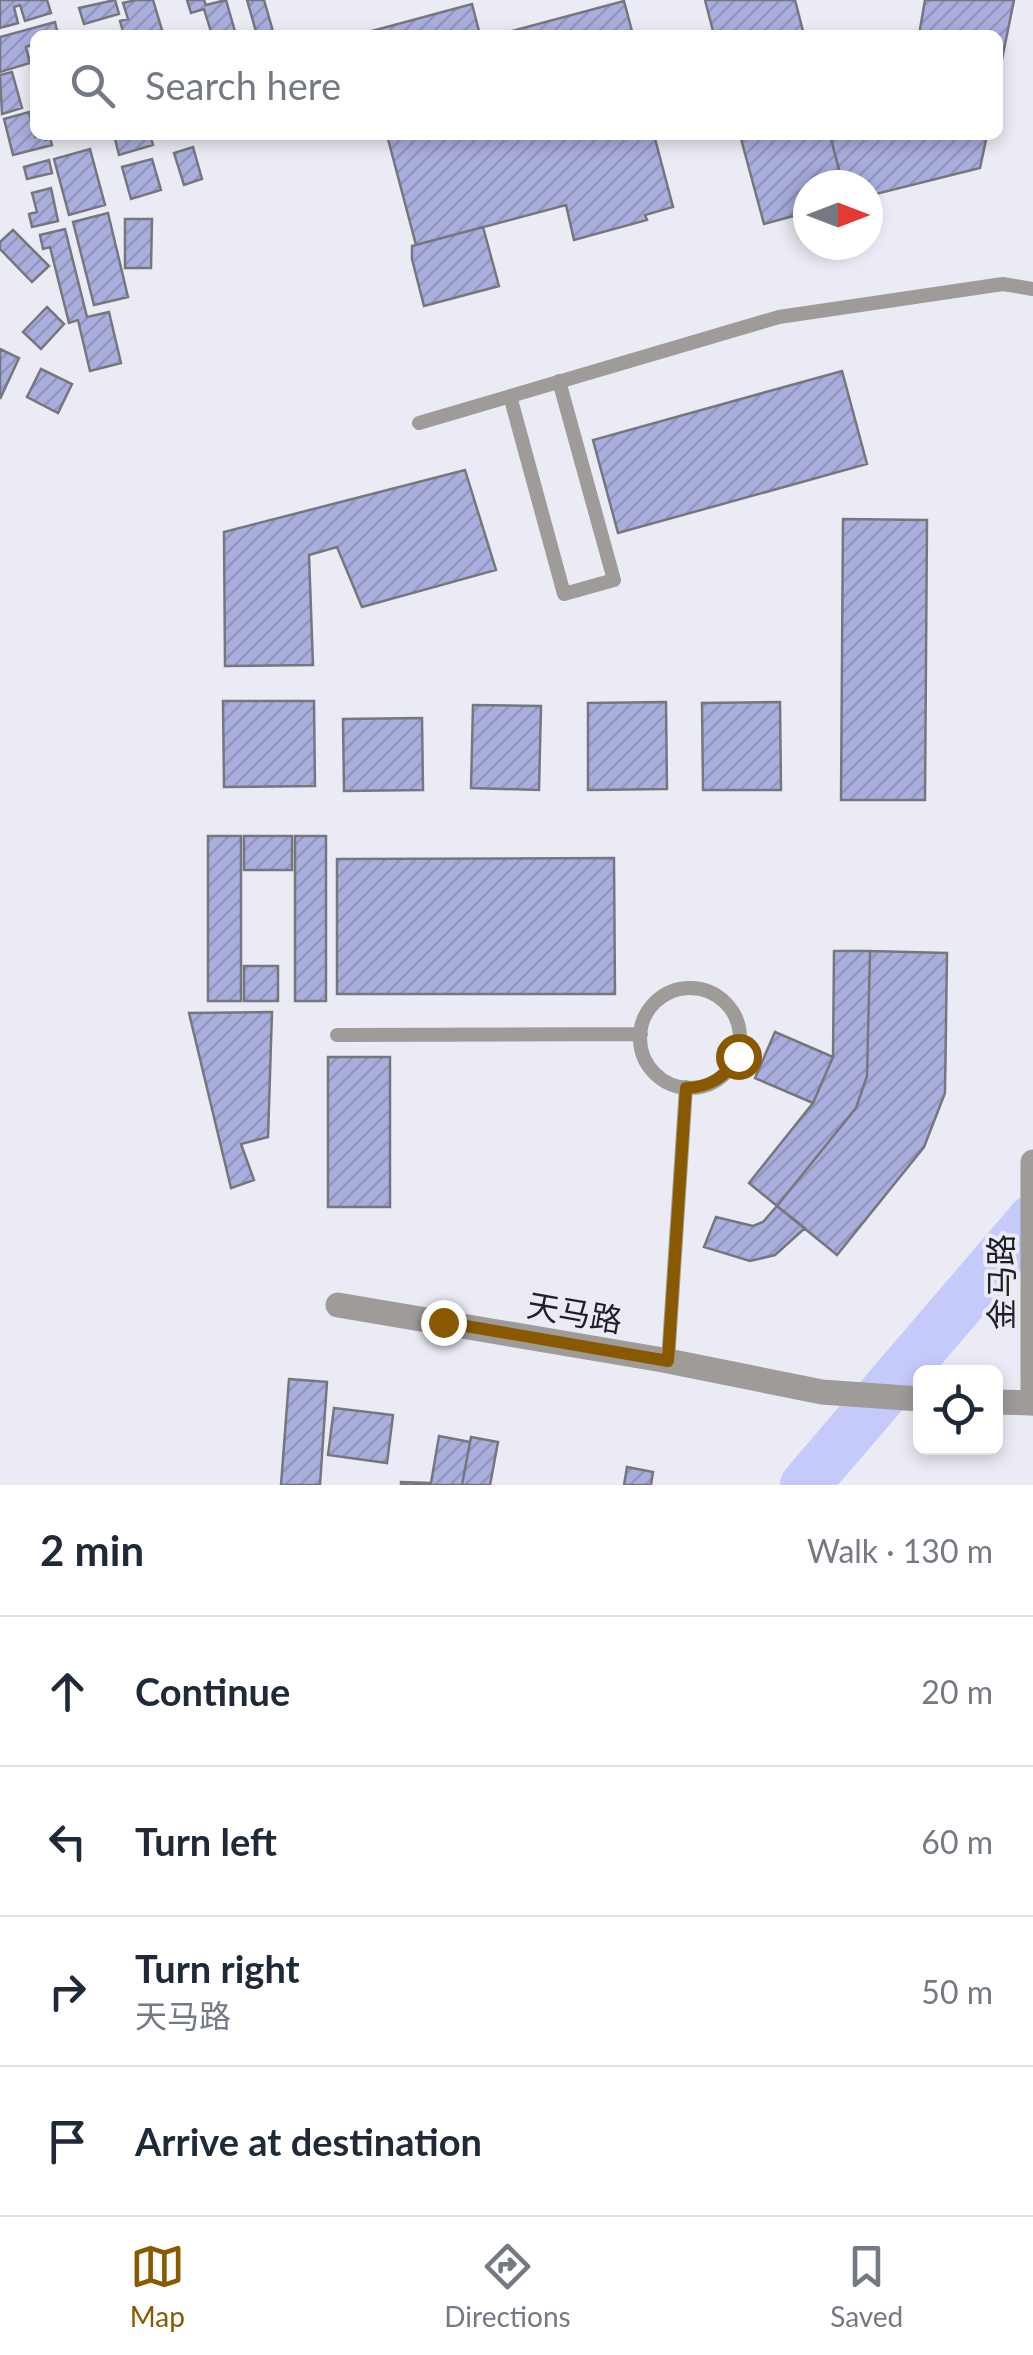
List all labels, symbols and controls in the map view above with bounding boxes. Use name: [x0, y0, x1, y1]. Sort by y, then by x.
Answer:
search box: [30, 30, 1003, 140]
icon: search: [65, 58, 120, 113]
text: Search here: [145, 62, 341, 108]
north arrow: [793, 170, 883, 260]
route start: [716, 1034, 762, 1080]
street label: 金马路: [981, 1234, 1020, 1330]
street label: 天马路: [524, 1284, 626, 1340]
route end: [421, 1300, 467, 1346]
map controls: [913, 1365, 1003, 1455]
button: locate: [913, 1365, 1003, 1455]
text: 2 min: [40, 1525, 144, 1575]
text: Walk · 130 m: [807, 1531, 993, 1570]
icon: ahead: [40, 1664, 95, 1719]
text: Continue: [135, 1668, 290, 1714]
text: 20 m: [921, 1672, 993, 1711]
icon: left: [40, 1814, 95, 1869]
text: Turn left: [135, 1818, 277, 1864]
text: 60 m: [921, 1822, 993, 1861]
text: Turn right: [135, 1945, 300, 1991]
icon: right: [40, 1964, 95, 2019]
text: 50 m: [921, 1972, 993, 2011]
text: 天马路: [135, 1996, 231, 2035]
icon: arrive: [40, 2114, 95, 2169]
text: Arrive at destination: [135, 2118, 482, 2164]
tab: Map: [130, 2239, 185, 2333]
tab: Directions: [444, 2239, 571, 2333]
tab: Saved: [830, 2239, 903, 2333]

